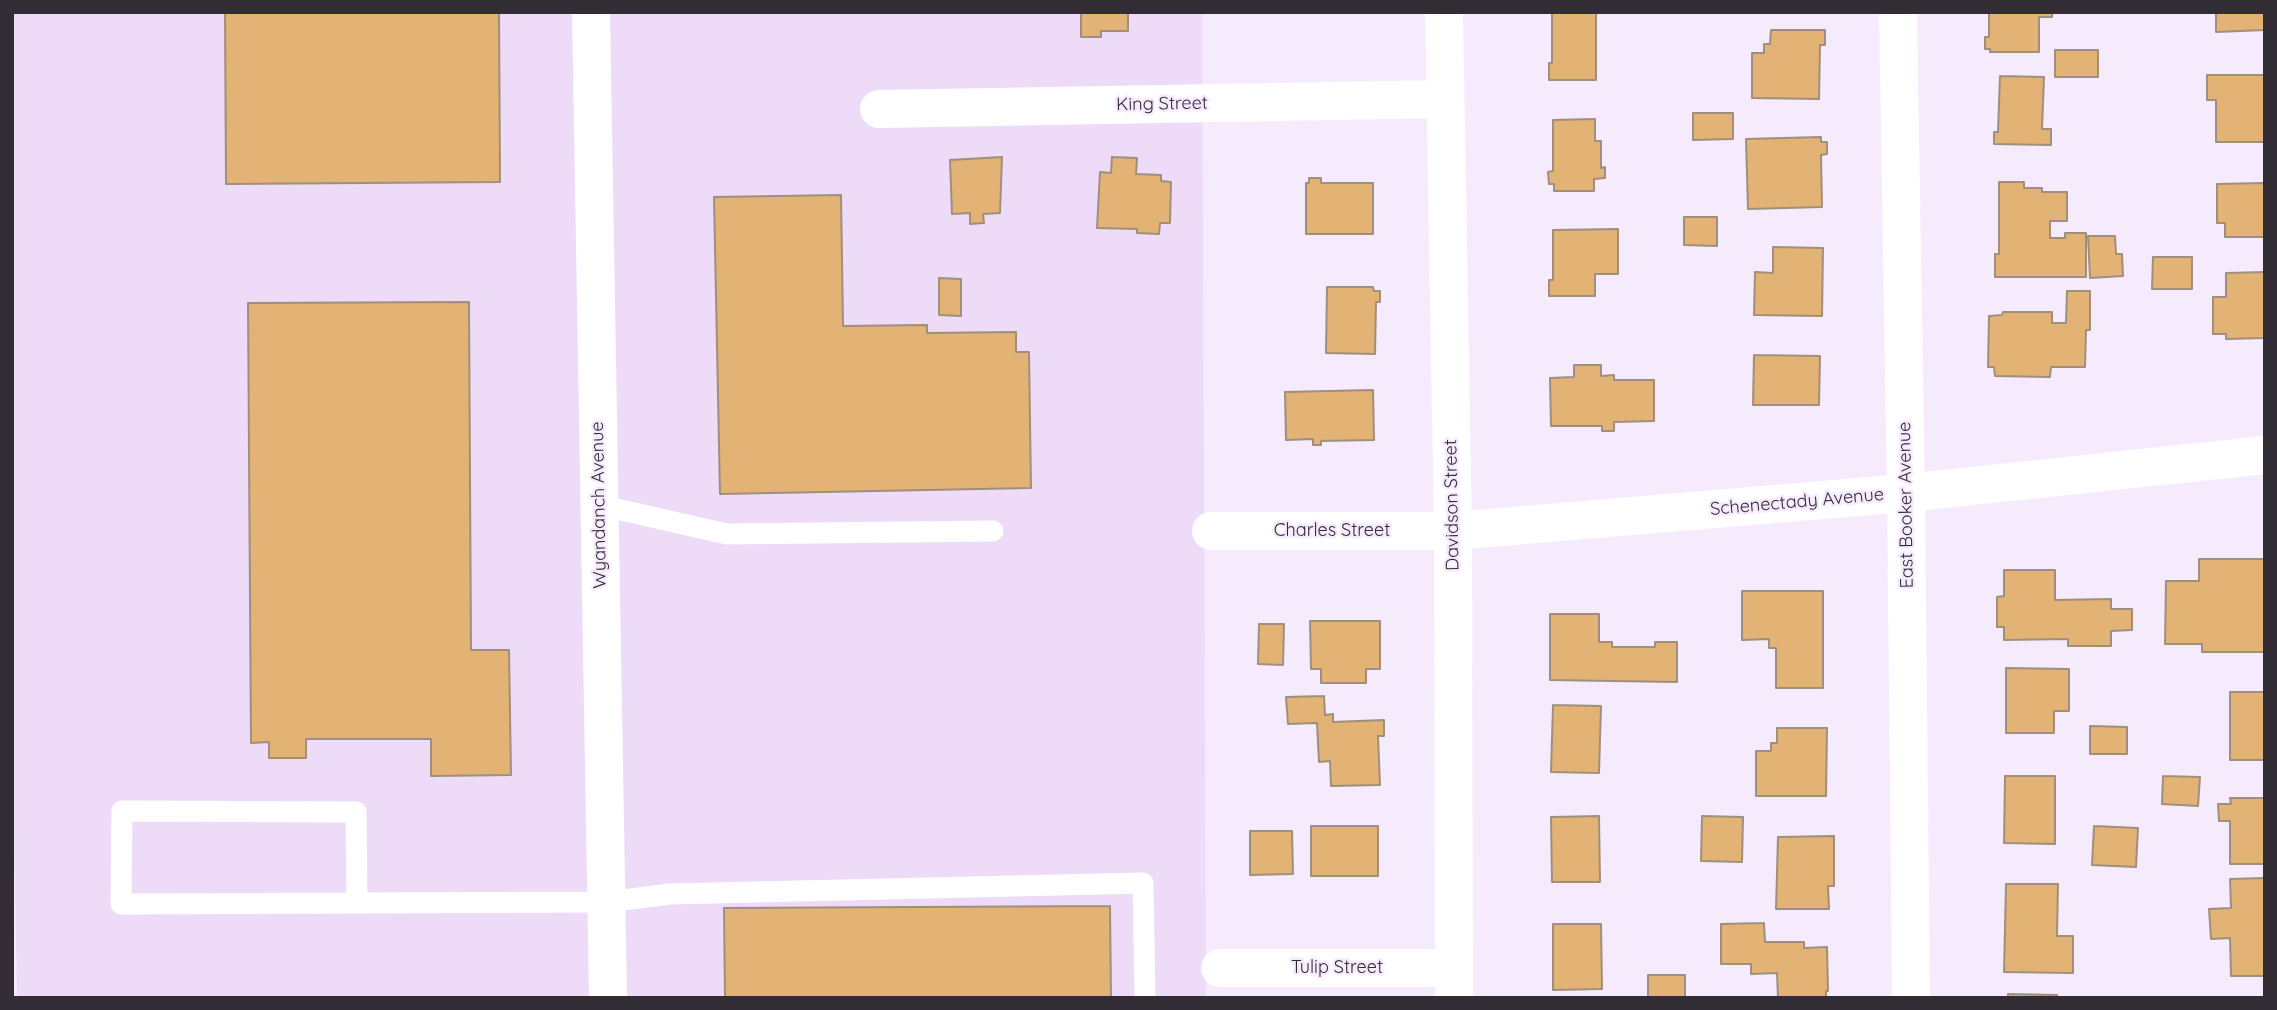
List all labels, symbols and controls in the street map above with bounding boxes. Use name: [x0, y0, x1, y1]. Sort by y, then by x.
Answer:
street label: King Street: [1116, 92, 1208, 116]
street label: Wyandanch Avenue: [587, 421, 611, 589]
street label: East Booker Avenue: [1894, 421, 1918, 589]
street label: Davidson Street: [1440, 439, 1464, 571]
street label: Schenectady Avenue: [1709, 484, 1885, 520]
street label: Charles Street: [1274, 520, 1390, 542]
street label: Tulip Street: [1291, 957, 1383, 979]

